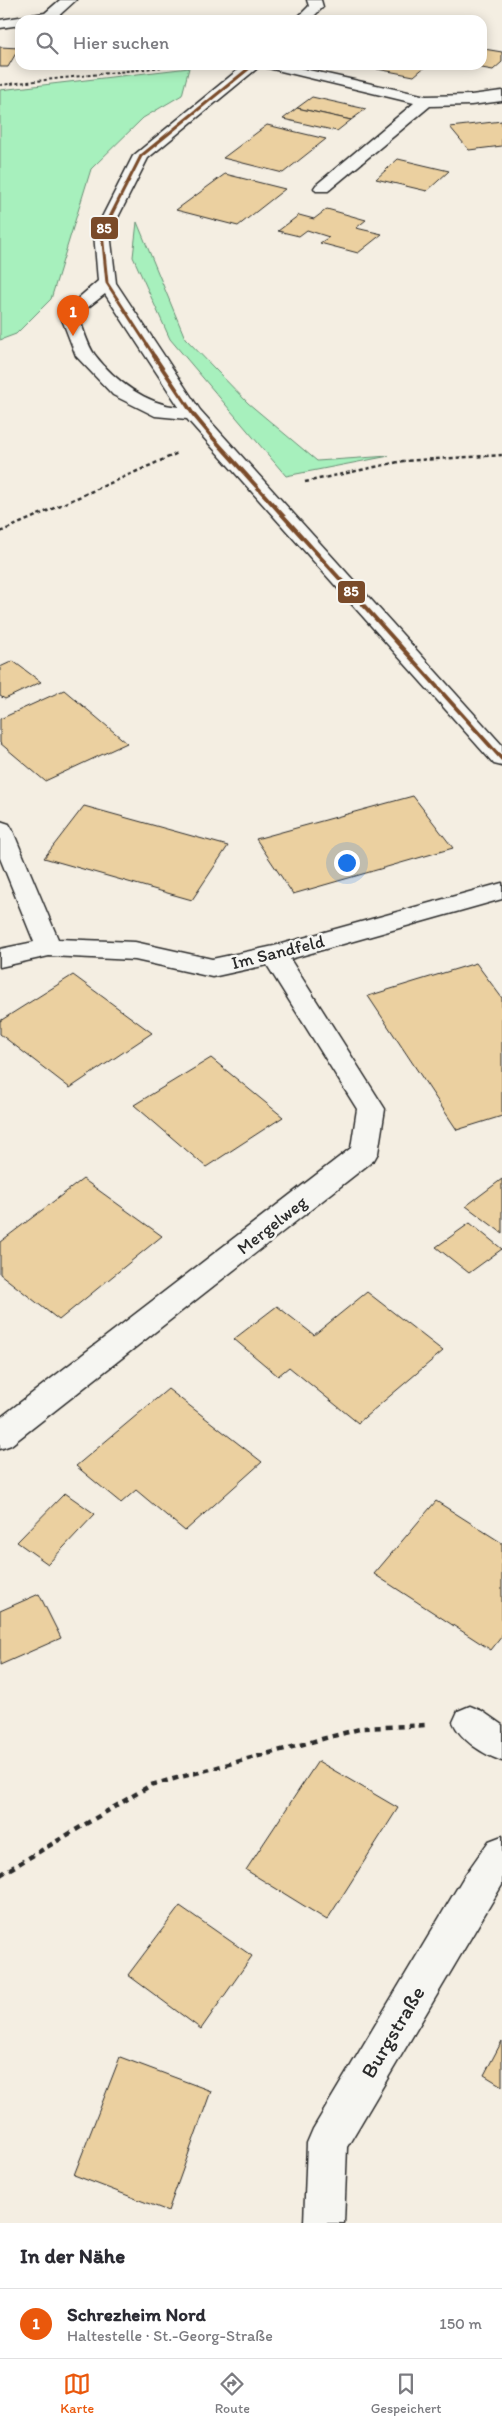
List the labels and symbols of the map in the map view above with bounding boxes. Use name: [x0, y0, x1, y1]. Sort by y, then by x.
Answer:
line badge: 85: [90, 216, 119, 240]
text: 85: [96, 220, 112, 237]
pin: 1: [57, 295, 89, 336]
line badge: 85: [337, 580, 366, 604]
text: 85: [343, 583, 359, 600]
your location: [334, 850, 360, 876]
street label: Im Sandfeld: [229, 930, 327, 974]
street label: Mergelweg: [233, 1190, 312, 1259]
street label: Burgstraße: [355, 1981, 430, 2082]

